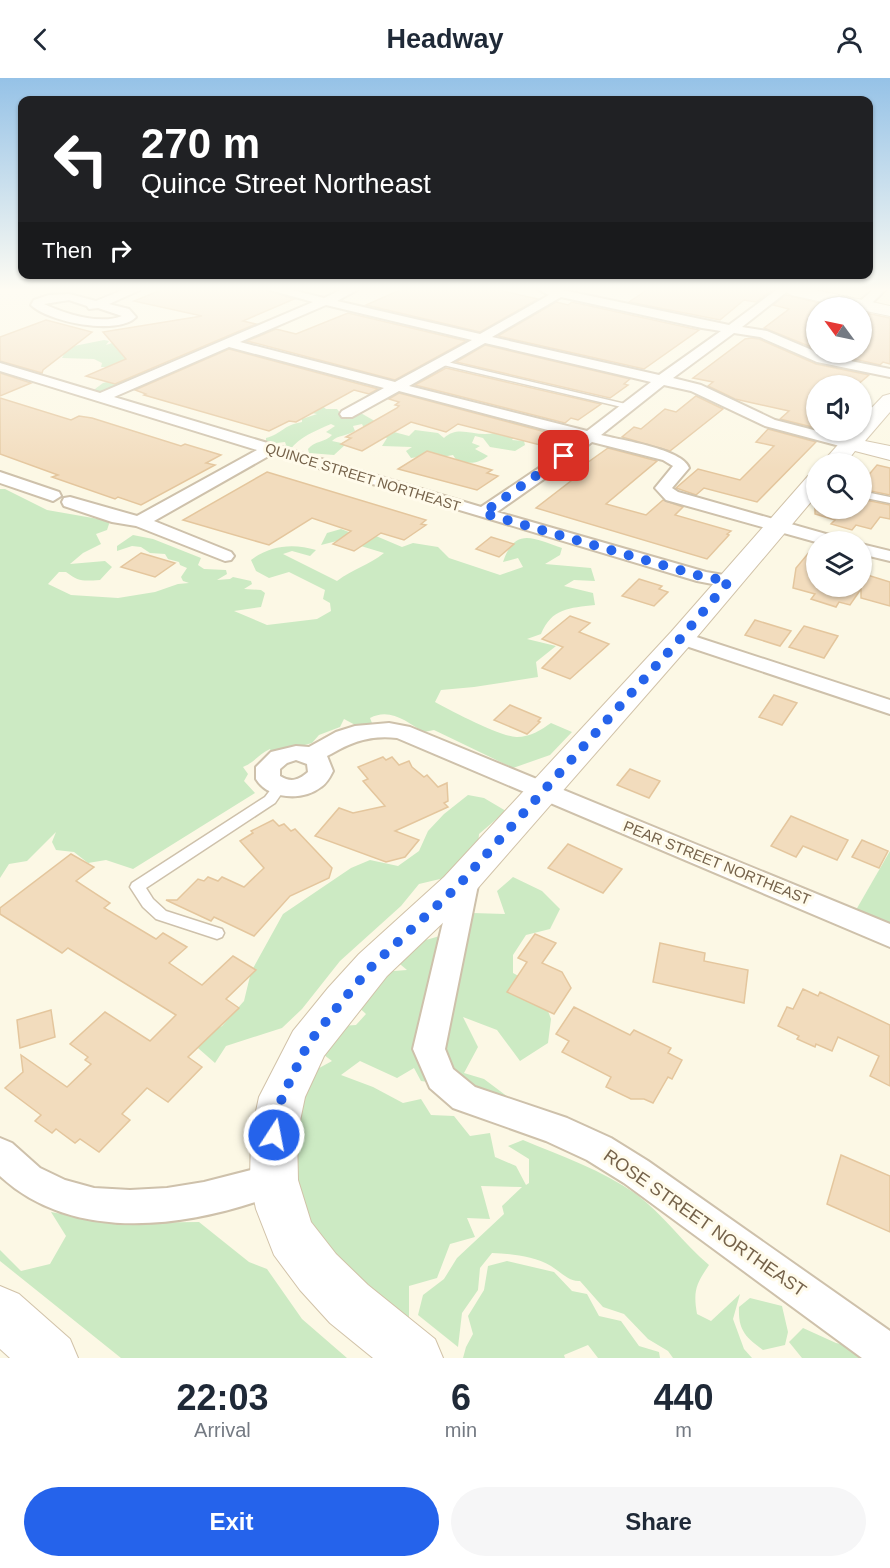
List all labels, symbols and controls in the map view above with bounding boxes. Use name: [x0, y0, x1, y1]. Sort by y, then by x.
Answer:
icon: back: [24, 23, 57, 56]
icon: person: [833, 23, 866, 56]
text: Headway: [386, 24, 504, 54]
icon: left: [42, 120, 120, 198]
text: 270 m: [141, 120, 260, 167]
text: Quince Street Northeast: [141, 169, 431, 199]
icon: right: [104, 234, 137, 267]
text: Then: [42, 238, 92, 263]
north arrow: [806, 297, 872, 363]
map controls: [806, 297, 872, 597]
button: sound: [806, 375, 872, 441]
pin: [538, 430, 589, 481]
icon: arrive: [547, 439, 580, 472]
street label: QUINCE STREET NORTHEAST: [263, 440, 463, 514]
button: search: [806, 453, 872, 519]
button: layers: [806, 531, 872, 597]
street label: PEAR STREET NORTHEAST: [621, 817, 813, 908]
position arrow: [242, 1103, 306, 1167]
street label: ROSE STREET NORTHEAST: [600, 1145, 810, 1301]
text: 22:03: [176, 1377, 268, 1418]
text: 6: [451, 1377, 471, 1418]
text: 440: [653, 1377, 714, 1418]
text: Arrival: [194, 1419, 251, 1441]
text: min: [445, 1419, 477, 1441]
text: m: [675, 1419, 692, 1441]
button: Exit: [24, 1487, 439, 1556]
button: Share: [451, 1487, 866, 1556]

